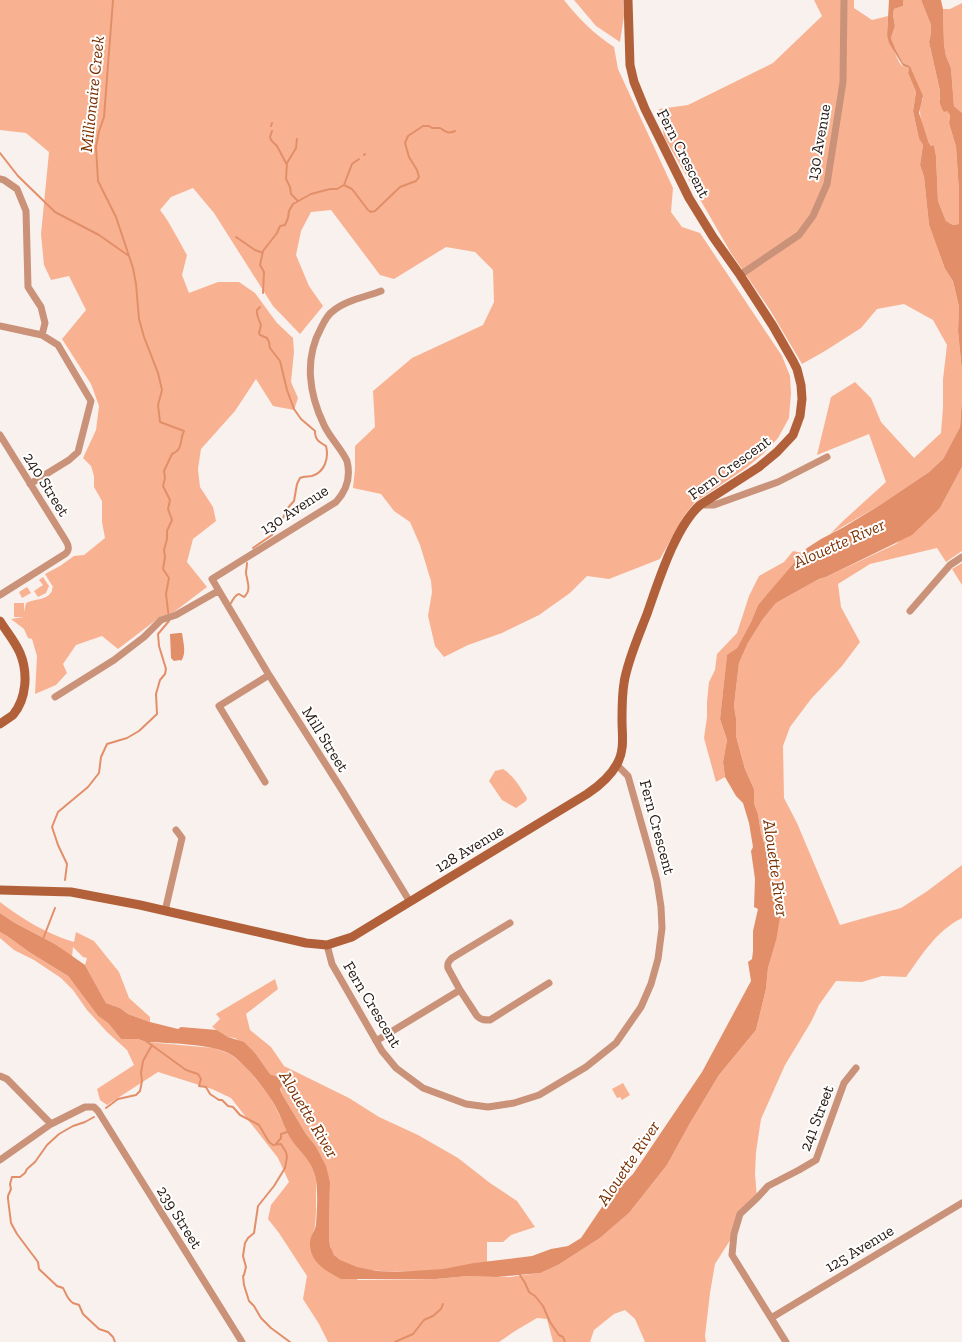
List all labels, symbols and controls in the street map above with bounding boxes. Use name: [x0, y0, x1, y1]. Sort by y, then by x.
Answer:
water label: Millionaire Creek: [76, 34, 108, 153]
street label: 130 Avenue: [802, 102, 835, 182]
street label: Fern Crescent: [653, 106, 714, 201]
street label: Fern Crescent: [684, 431, 774, 504]
street label: 240 Street: [19, 449, 74, 520]
street label: 130 Avenue: [257, 480, 332, 538]
water label: Alouette River: [789, 514, 888, 572]
street label: Mill Street: [298, 703, 353, 775]
street label: Fern Crescent: [636, 778, 679, 877]
water label: Alouette River: [759, 817, 793, 918]
street label: 128 Avenue: [431, 820, 507, 876]
street label: Fern Crescent: [339, 958, 406, 1051]
water label: Alouette River: [275, 1066, 343, 1161]
street label: 241 Street: [795, 1083, 838, 1154]
water label: Alouette River: [592, 1117, 664, 1210]
street label: 239 Street: [153, 1182, 206, 1252]
street label: 125 Avenue: [822, 1221, 897, 1276]

